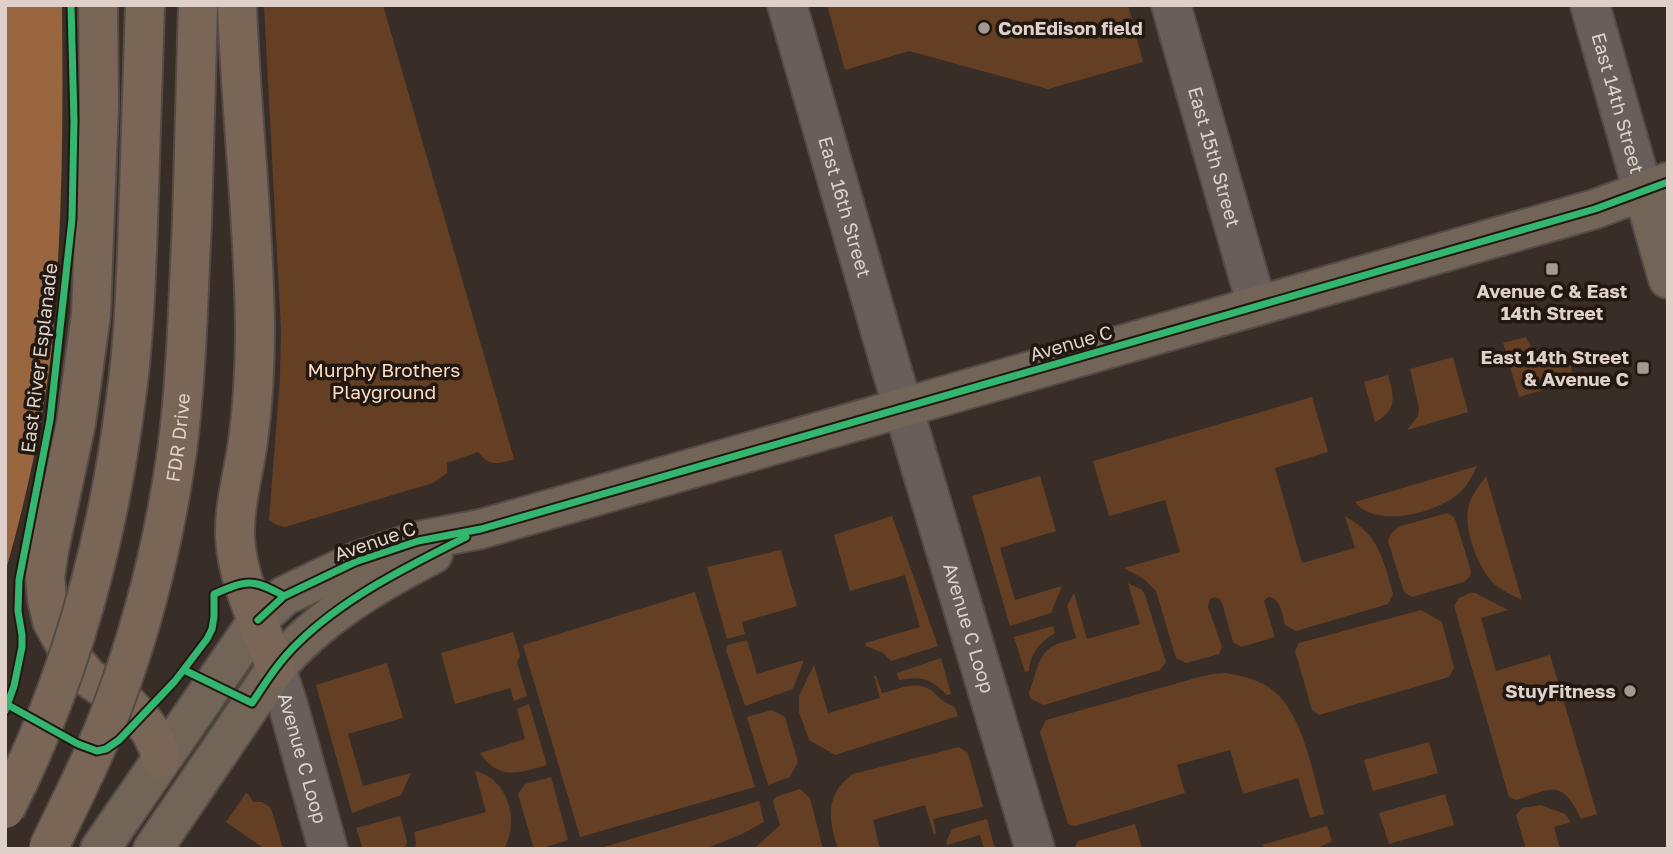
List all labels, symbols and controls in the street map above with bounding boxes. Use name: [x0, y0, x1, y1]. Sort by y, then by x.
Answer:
place label: ConEdison field: [998, 16, 1143, 39]
marker: ConEdison field: [976, 20, 992, 36]
street label: East 14th Street: [1587, 30, 1649, 176]
street label: East 15th Street: [1184, 84, 1246, 230]
street label: East 16th Street: [814, 134, 877, 280]
marker: Avenue C & East 14th Street: [1544, 261, 1560, 277]
street label: East River Esplanade: [15, 262, 62, 454]
place label: Avenue C & East 14th Street: [1477, 279, 1628, 324]
street label: Avenue C: [1027, 320, 1115, 365]
place label: East 14th Street & Avenue C: [1481, 345, 1629, 390]
park label: Murphy Brothers Playground: [308, 358, 460, 403]
marker: East 14th Street & Avenue C: [1635, 360, 1651, 376]
street label: FDR Drive: [160, 392, 194, 484]
street label: Avenue C: [331, 516, 419, 565]
street label: Avenue C Loop: [939, 560, 1000, 696]
place label: StuyFitness: [1505, 679, 1616, 702]
marker: StuyFitness: [1622, 683, 1638, 699]
street label: Avenue C Loop: [274, 690, 332, 826]

